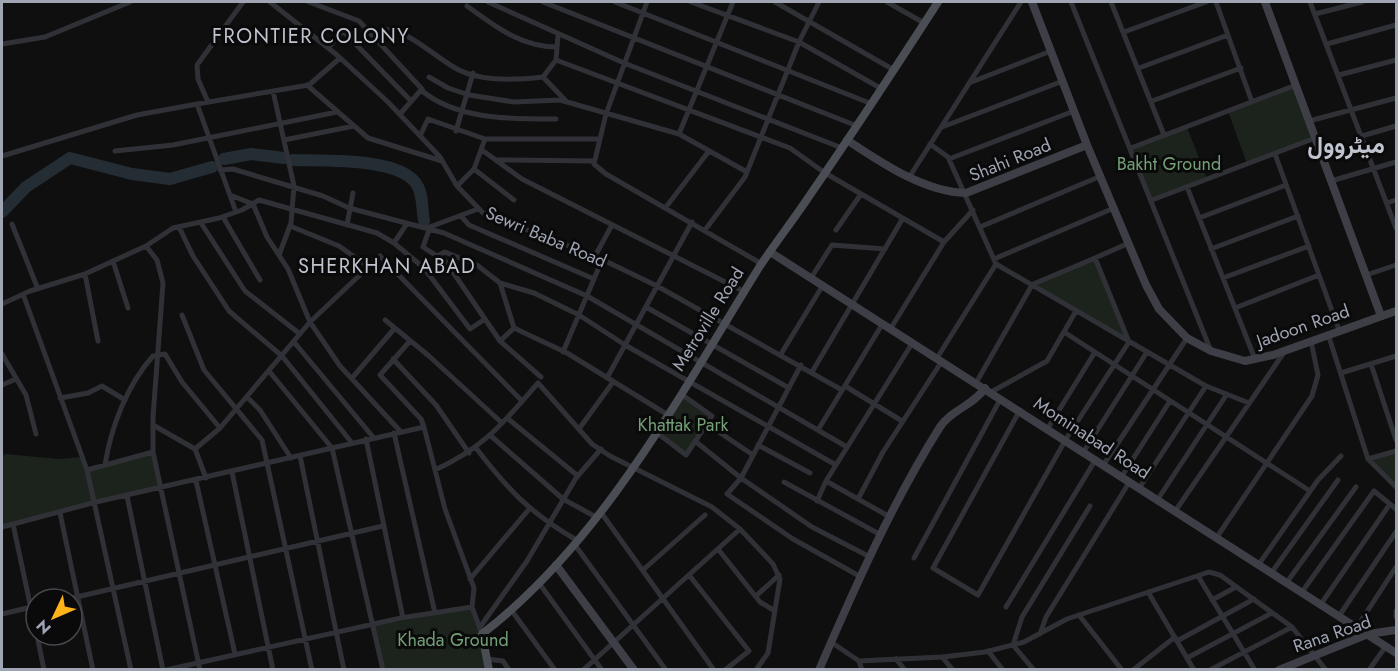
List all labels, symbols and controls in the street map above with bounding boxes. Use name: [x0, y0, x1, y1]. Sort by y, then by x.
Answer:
district label: FRONTIER COLONY: [212, 22, 410, 51]
district label: میٹروول: [1307, 127, 1385, 162]
street label: Shahi Road: [965, 132, 1055, 188]
park label: Bakht Ground: [1117, 151, 1221, 177]
street label: Sewri Baba Road: [481, 200, 611, 274]
district label: SHERKHAN ABAD: [298, 252, 476, 281]
street label: Metroville Road: [666, 262, 750, 376]
street label: Jadoon Road: [1251, 298, 1353, 355]
street label: Mominabad Road: [1028, 390, 1156, 486]
park label: Khattak Park: [638, 412, 729, 438]
north arrow: [24, 587, 84, 647]
street label: Rana Road: [1289, 609, 1375, 659]
text: N: [31, 615, 56, 640]
park label: Khada Ground: [397, 627, 509, 653]

